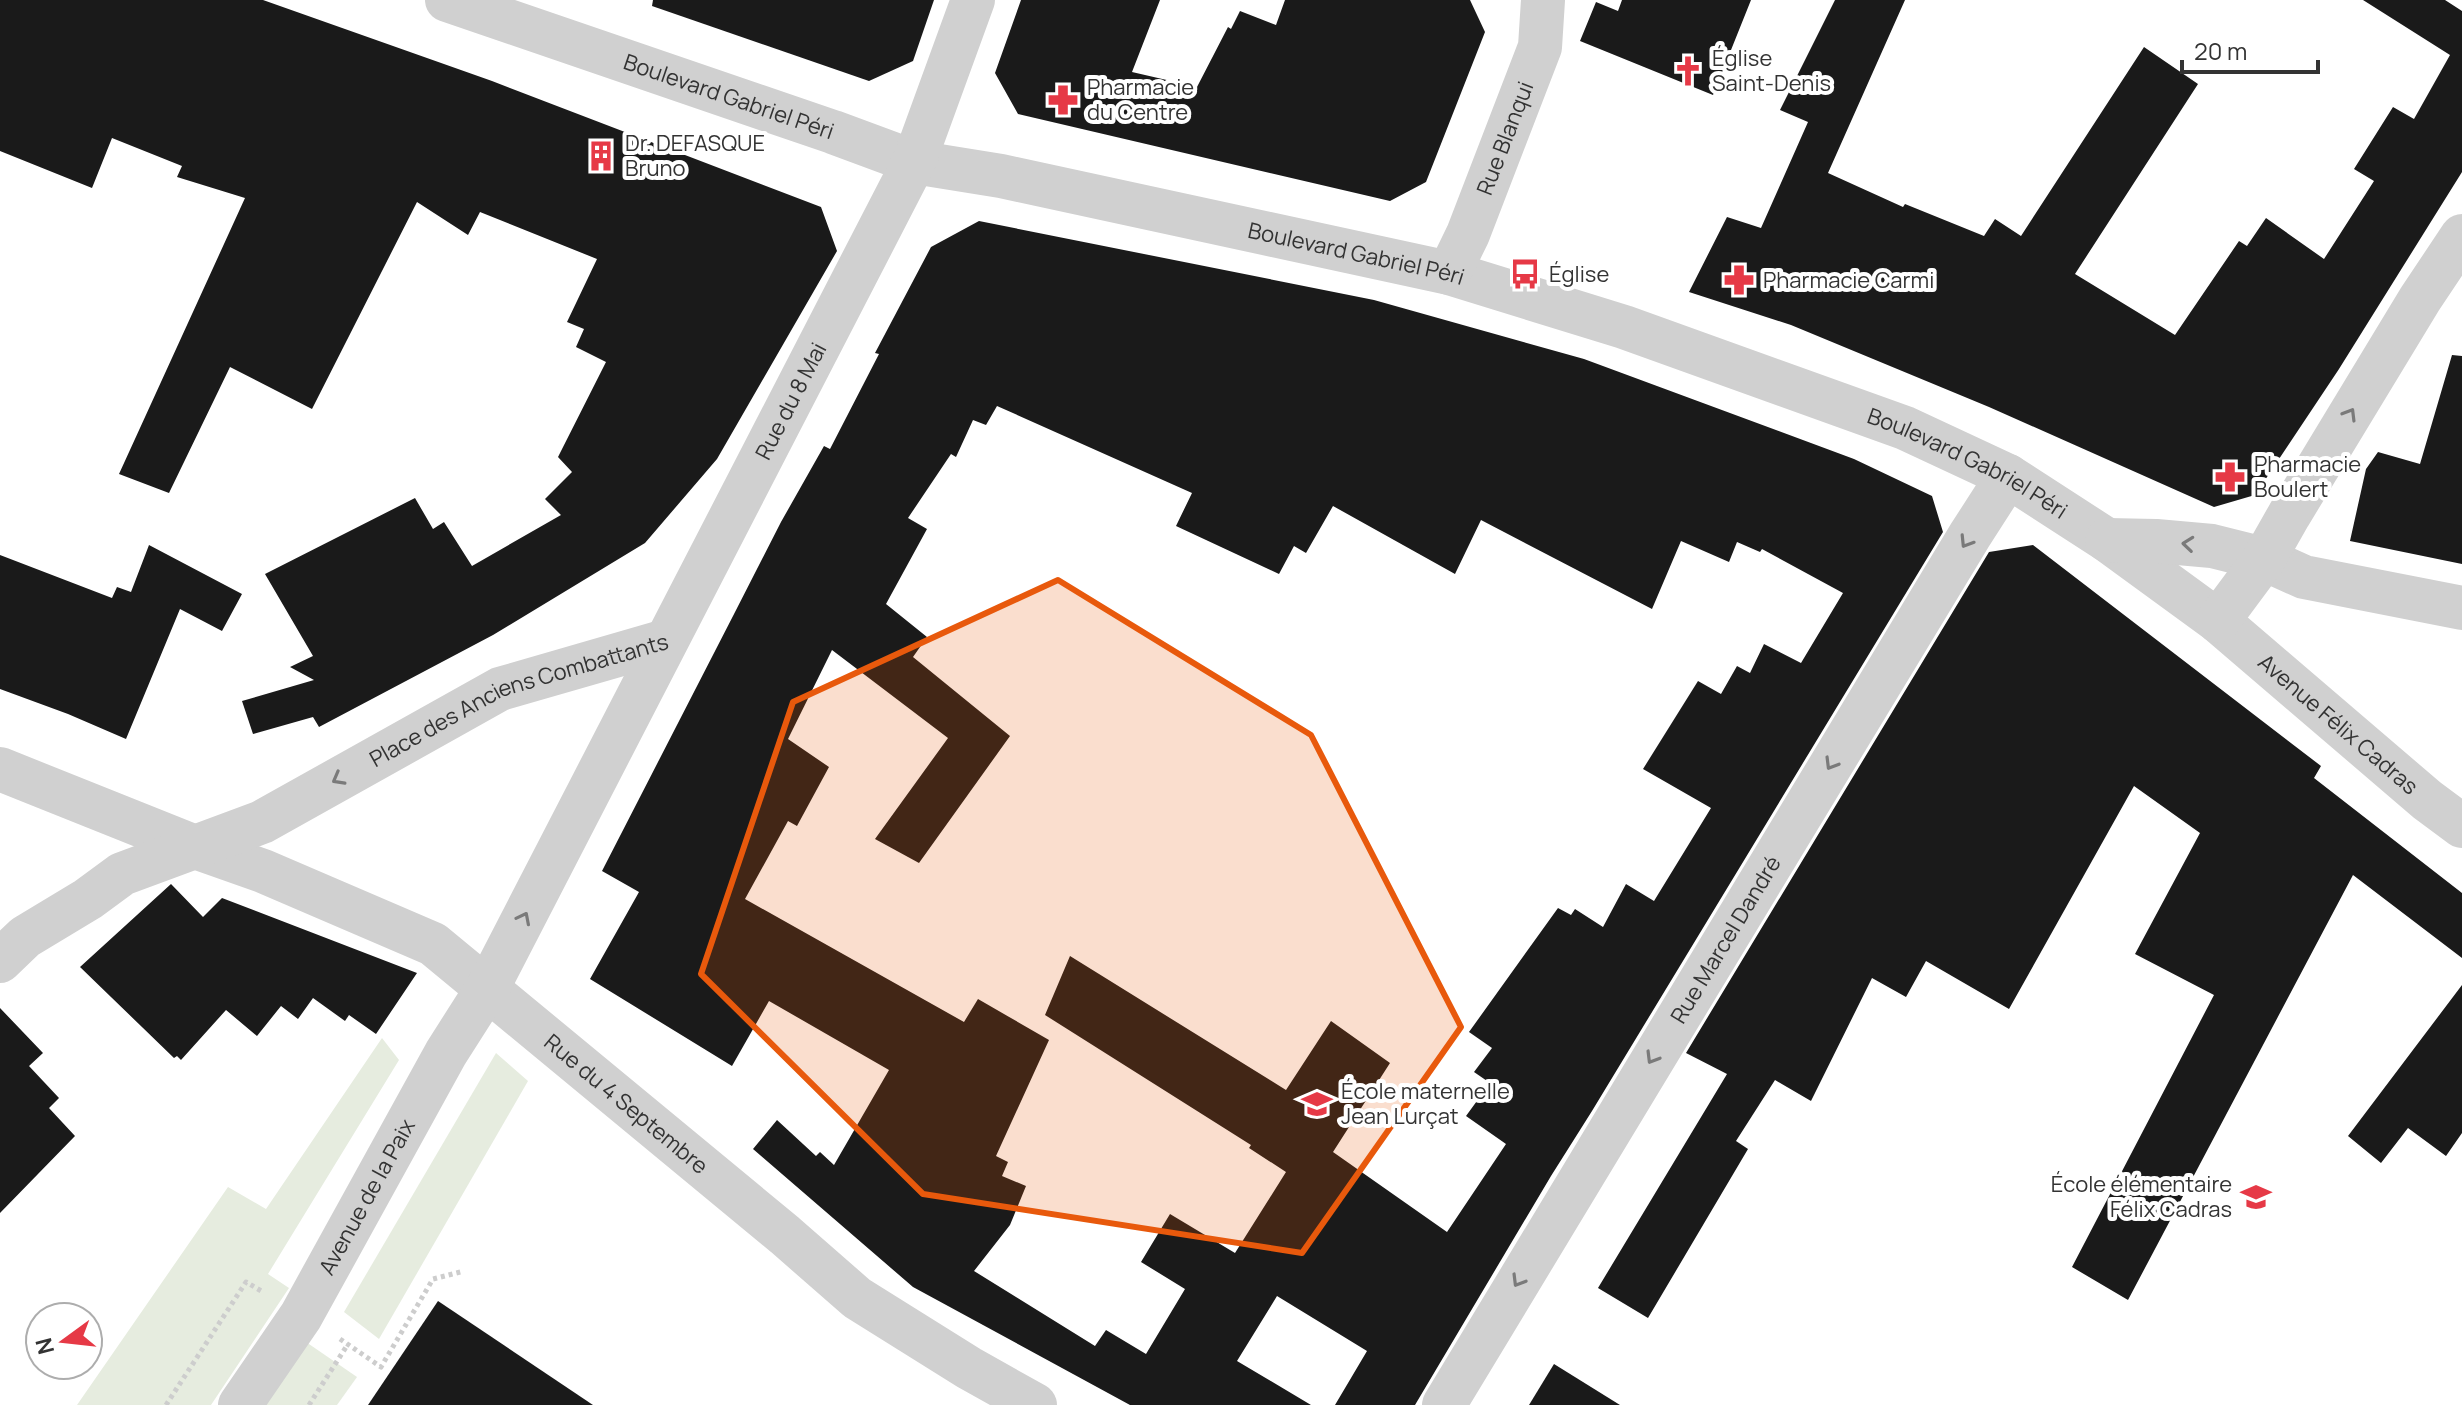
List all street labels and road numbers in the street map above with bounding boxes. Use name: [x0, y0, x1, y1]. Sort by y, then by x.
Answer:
street label: Boulevard Gabriel Péri: [620, 47, 838, 146]
street label: Rue Blanqui: [1469, 77, 1540, 199]
street label: Boulevard Gabriel Péri: [1245, 215, 1468, 292]
street label: Rue du 8 Mai: [748, 337, 833, 465]
street label: Boulevard Gabriel Péri: [1863, 401, 2073, 526]
street label: Place des Anciens Combattants: [364, 626, 672, 774]
street label: Avenue Félix Cadras: [2252, 647, 2425, 801]
street label: Rue Marcel Dandré: [1663, 850, 1788, 1029]
street label: Rue du 4 Septembre: [538, 1027, 715, 1181]
street label: Avenue de la Paix: [312, 1113, 422, 1280]

